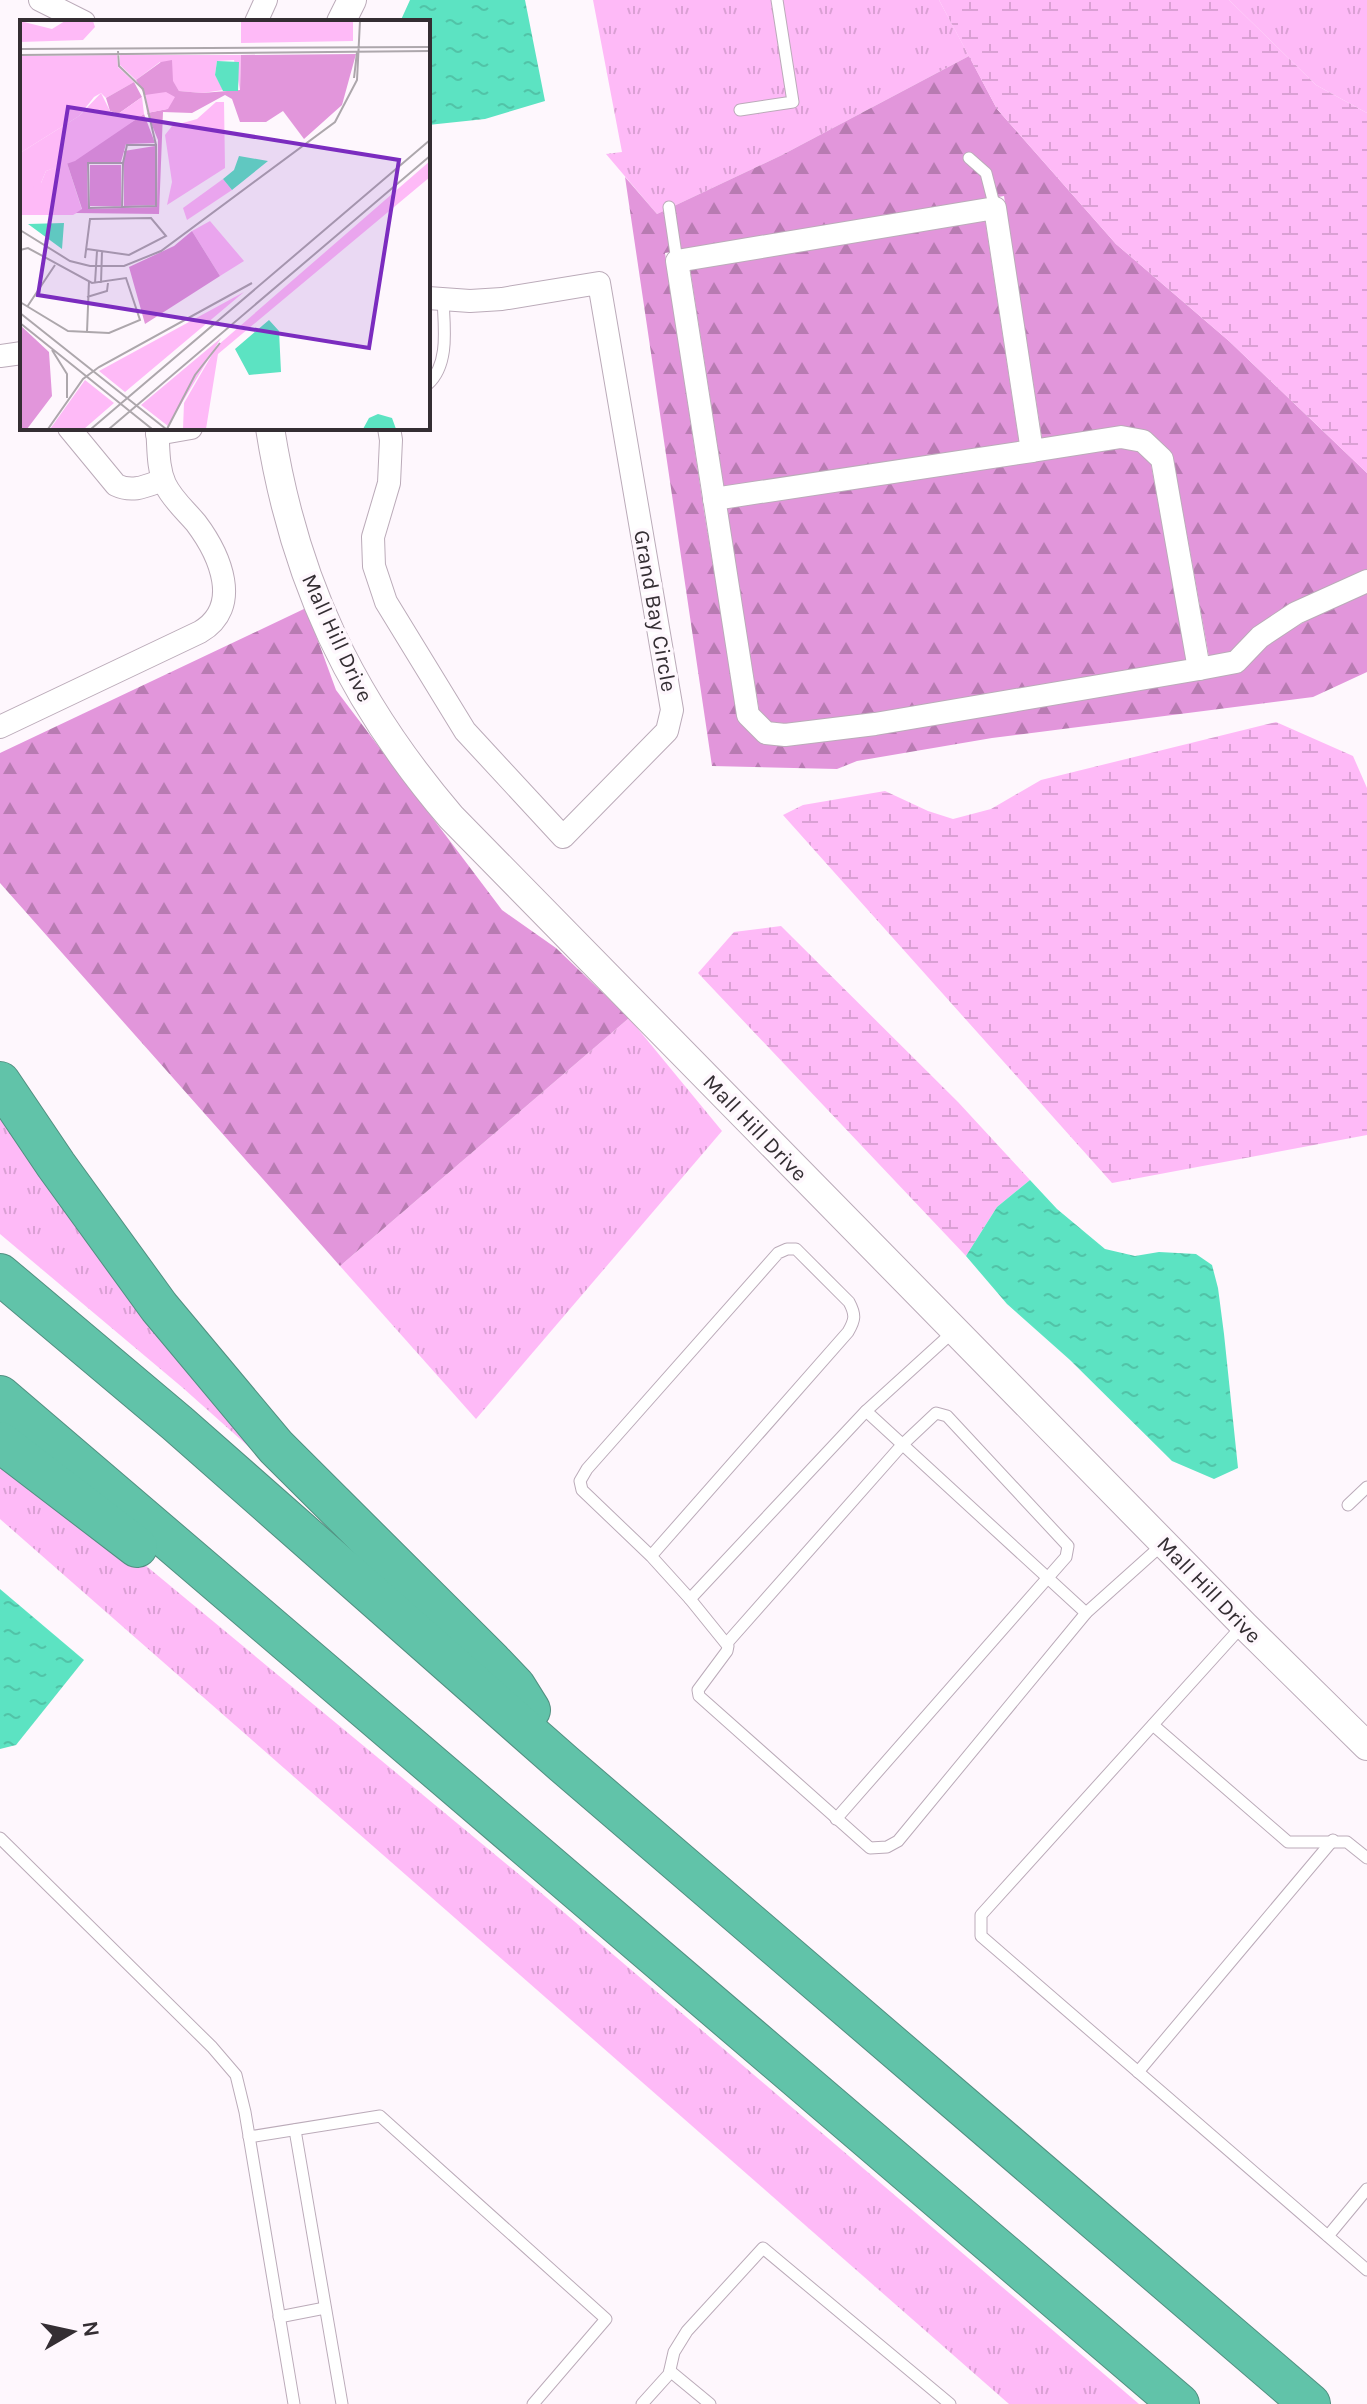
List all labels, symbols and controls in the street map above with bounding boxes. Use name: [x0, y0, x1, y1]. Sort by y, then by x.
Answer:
inset map: [20, 20, 430, 430]
street label: Grand Bay Circle: [628, 528, 682, 694]
street label: Mall Hill Drive: [296, 570, 378, 706]
street label: Mall Hill Drive: [698, 1069, 812, 1187]
street label: Mall Hill Drive: [1152, 1531, 1266, 1649]
north arrow: [32, 2292, 112, 2372]
text: N: [77, 2319, 105, 2339]

